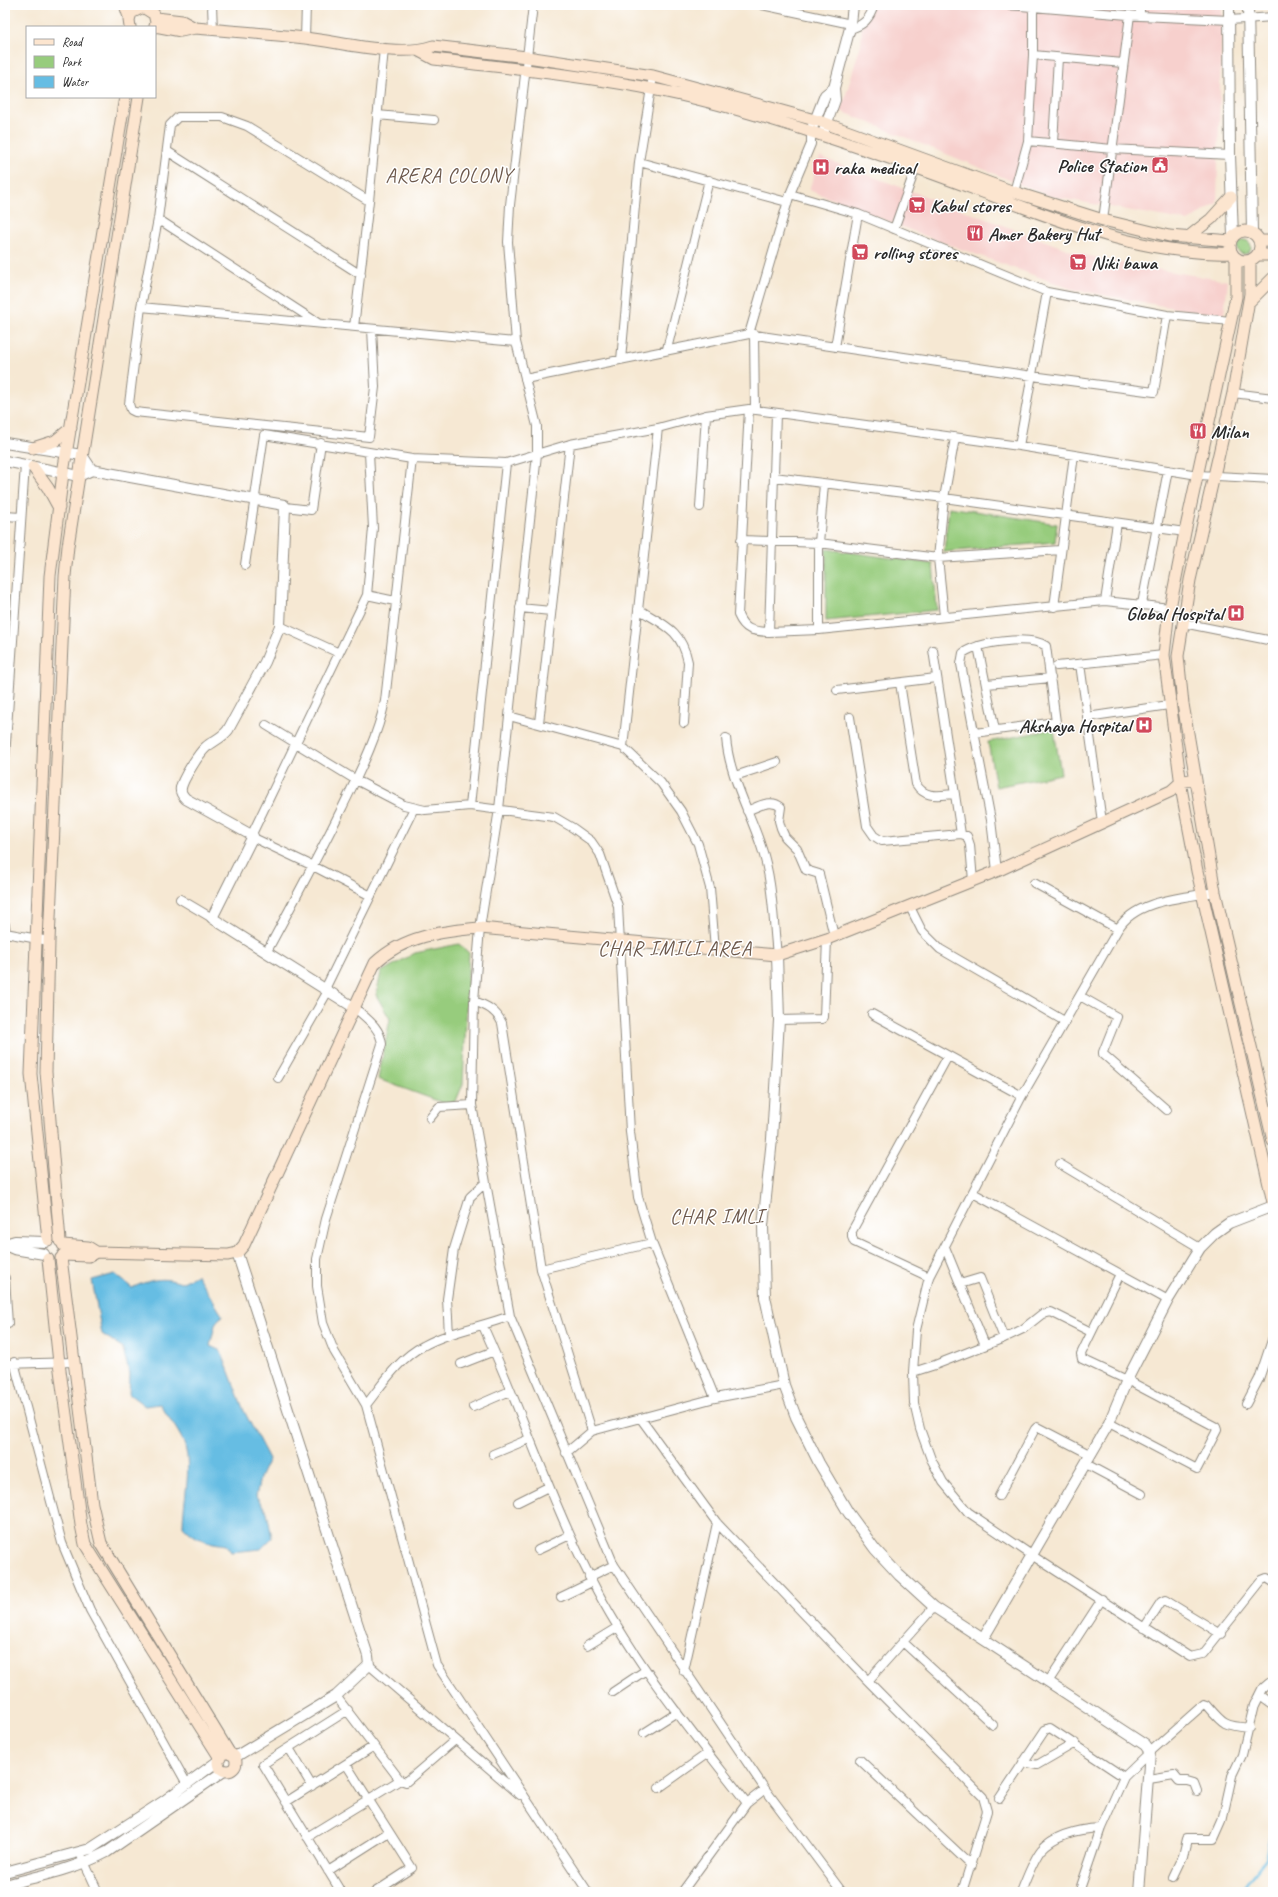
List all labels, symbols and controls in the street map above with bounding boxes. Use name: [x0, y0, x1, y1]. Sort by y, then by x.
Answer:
legend: [26, 26, 156, 98]
text: Road: [62, 34, 84, 50]
text: Park: [62, 54, 83, 70]
text: Water: [62, 74, 90, 90]
place label: Police Station: [1057, 154, 1147, 178]
public building icon: Police Station: [1150, 155, 1170, 175]
place label: raka medical: [834, 156, 919, 180]
hospital icon: raka medical: [811, 157, 831, 177]
district label: ARERA COLONY: [385, 163, 515, 188]
place label: Kabul stores: [930, 194, 1013, 218]
supermarket icon: Kabul stores: [907, 195, 927, 215]
place label: Amer Bakery Hut: [988, 222, 1102, 246]
restaurant icon: Amer Bakery Hut: [965, 223, 985, 243]
place label: rolling stores: [873, 241, 959, 265]
supermarket icon: rolling stores: [850, 242, 870, 262]
place label: Niki bawa: [1091, 251, 1159, 275]
supermarket icon: Niki bawa: [1068, 252, 1088, 272]
place label: Milan: [1211, 420, 1249, 444]
restaurant icon: Milan: [1188, 421, 1208, 441]
place label: Global Hospital: [1126, 602, 1227, 626]
hospital icon: Global Hospital: [1226, 603, 1246, 623]
place label: Akshaya Hospital: [1019, 714, 1135, 738]
hospital icon: Akshaya Hospital: [1134, 715, 1154, 735]
district label: CHAR IMILI AREA: [598, 936, 752, 961]
district label: CHAR IMLI: [670, 1204, 768, 1229]

